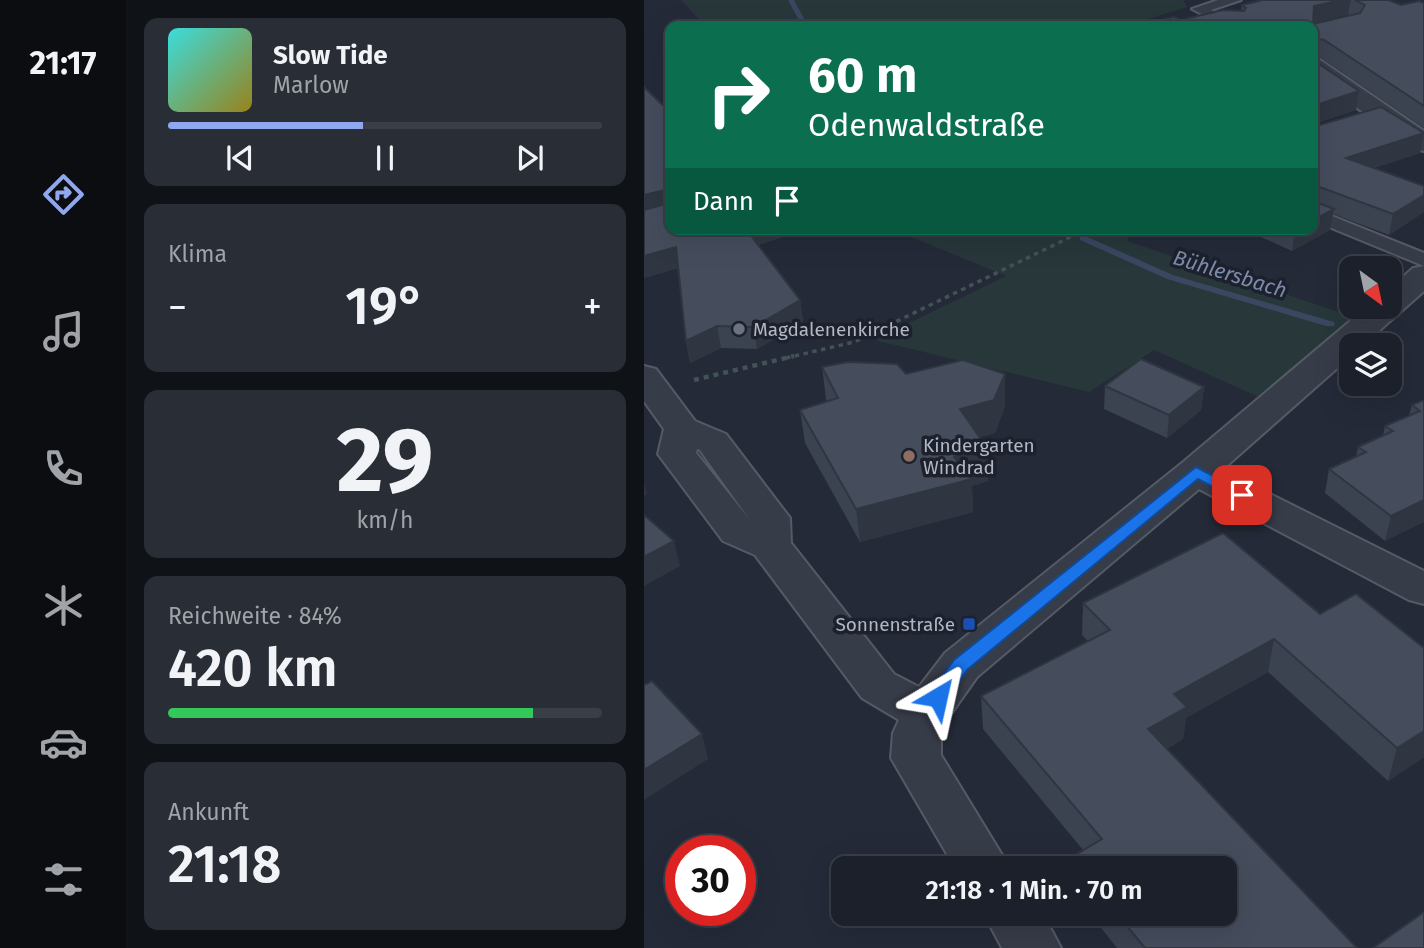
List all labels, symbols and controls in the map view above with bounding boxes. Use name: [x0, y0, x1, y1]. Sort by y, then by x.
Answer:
text: Slow Tide: [273, 40, 388, 71]
text: 21:17: [29, 44, 97, 82]
text: 60 m: [808, 46, 917, 105]
icon: right: [693, 49, 784, 140]
text: Marlow: [273, 71, 349, 99]
text: Odenwaldstraße: [808, 106, 1045, 144]
icon: previous: [221, 139, 259, 177]
icon: pause: [366, 139, 404, 177]
icon: next: [511, 139, 549, 177]
icon: directions: [39, 170, 88, 219]
icon: arrive: [768, 182, 806, 220]
text: Dann: [693, 186, 754, 217]
text: Klima: [168, 240, 227, 268]
water label: Bühlersbach: [1170, 244, 1290, 304]
north arrow: [1339, 256, 1402, 318]
map controls: [1339, 256, 1402, 396]
text: 19°: [345, 275, 425, 338]
text: −: [168, 284, 187, 330]
text: +: [583, 284, 602, 330]
icon: music: [39, 307, 88, 356]
place label: Magdalenenkirche: [753, 318, 910, 341]
marker: Magdalenenkirche: [731, 321, 747, 337]
button: layers: [1339, 333, 1402, 396]
text: 29: [336, 406, 434, 515]
place label: Kindergarten Windrad: [923, 434, 1035, 479]
icon: phone: [39, 444, 88, 493]
marker: Kindergarten Windrad: [901, 448, 917, 464]
pin: [1212, 465, 1272, 525]
icon: arrive: [1223, 476, 1261, 514]
text: km/h: [357, 506, 413, 534]
icon: climate: [39, 581, 88, 630]
text: Reichweite · 84%: [168, 602, 342, 630]
place label: Sonnenstraße: [835, 613, 955, 636]
marker: Sonnenstraße: [961, 616, 977, 632]
text: 420 km: [168, 637, 338, 700]
position arrow: [901, 660, 975, 734]
icon: car: [39, 718, 88, 767]
text: Ankunft: [168, 798, 249, 826]
text: 21:18: [168, 833, 281, 896]
speed limit sign: 30: [665, 835, 756, 926]
icon: filters: [39, 855, 88, 904]
text: 21:18 · 1 Min. · 70 m: [926, 875, 1142, 906]

